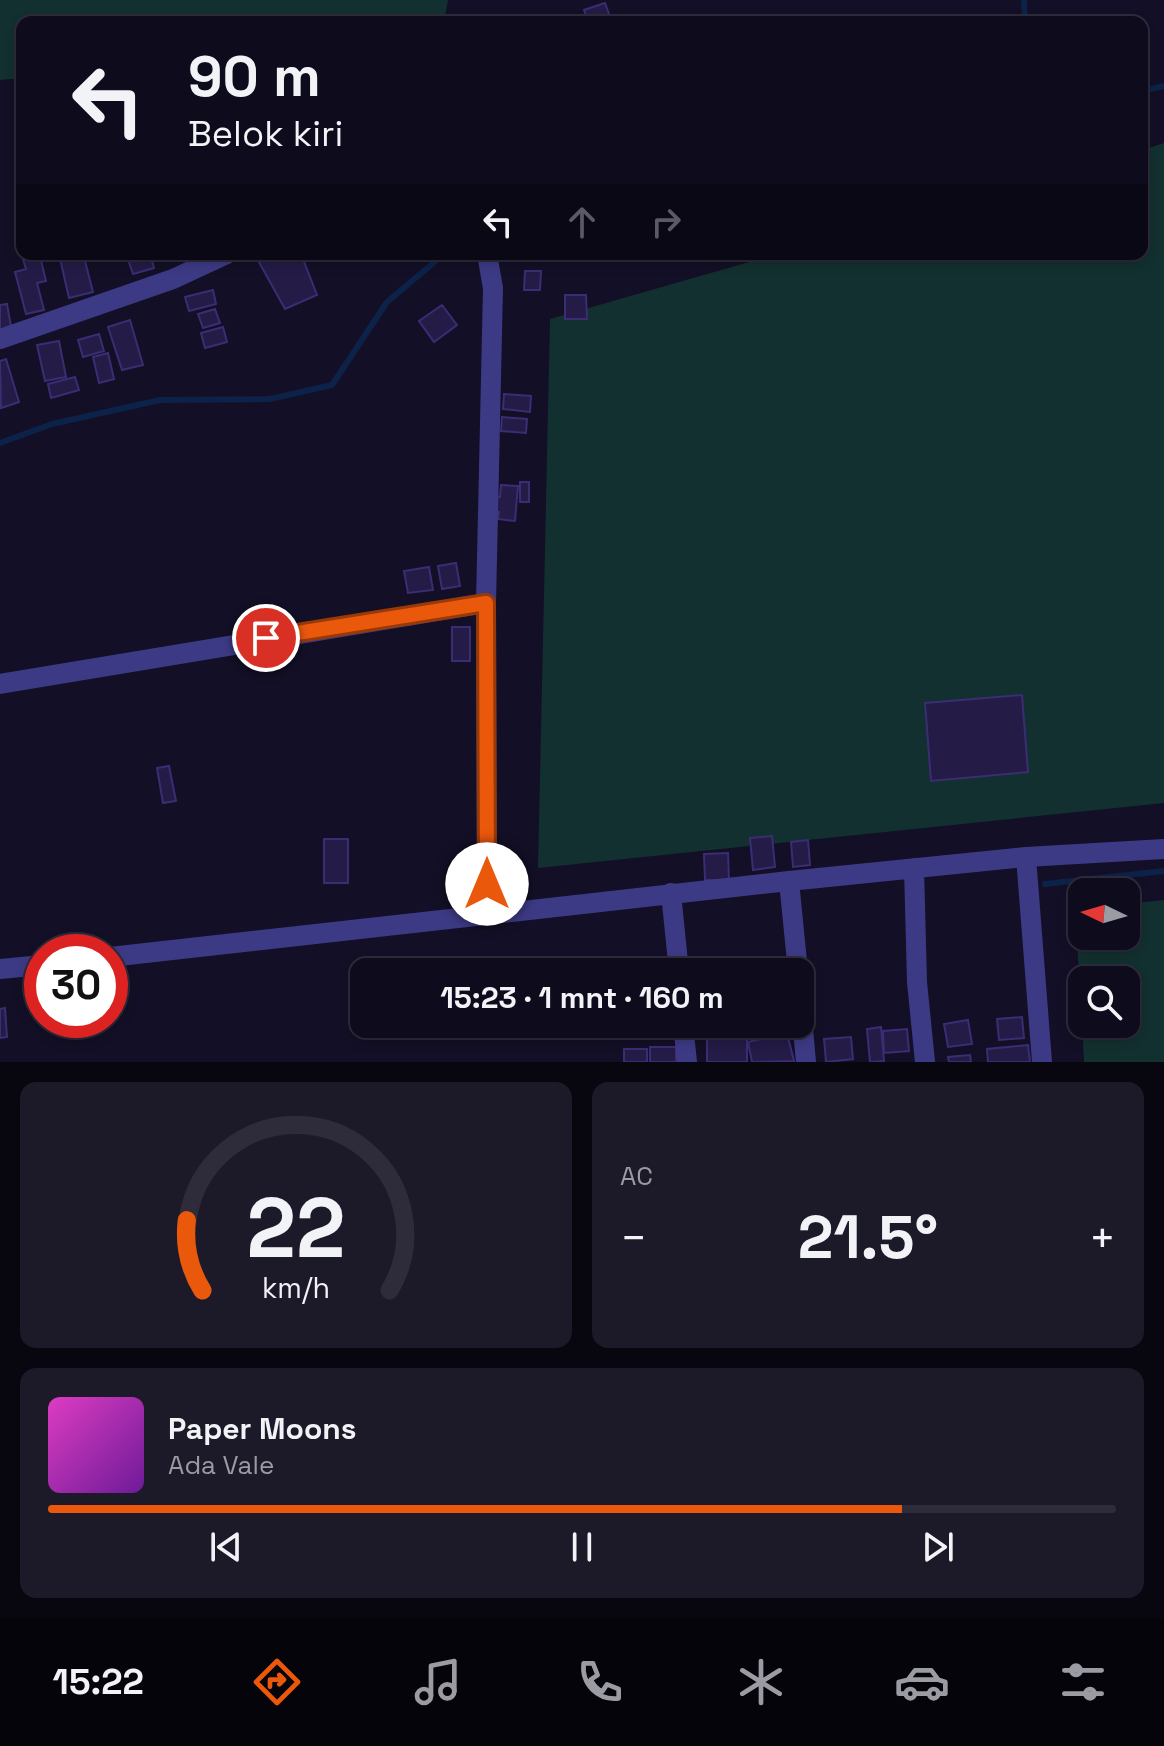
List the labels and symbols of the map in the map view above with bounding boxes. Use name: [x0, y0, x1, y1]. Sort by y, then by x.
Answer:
pin: [232, 604, 300, 672]
position arrow: [445, 842, 529, 926]
north arrow: [1068, 878, 1140, 950]
speed limit sign: 30: [24, 934, 128, 1038]

